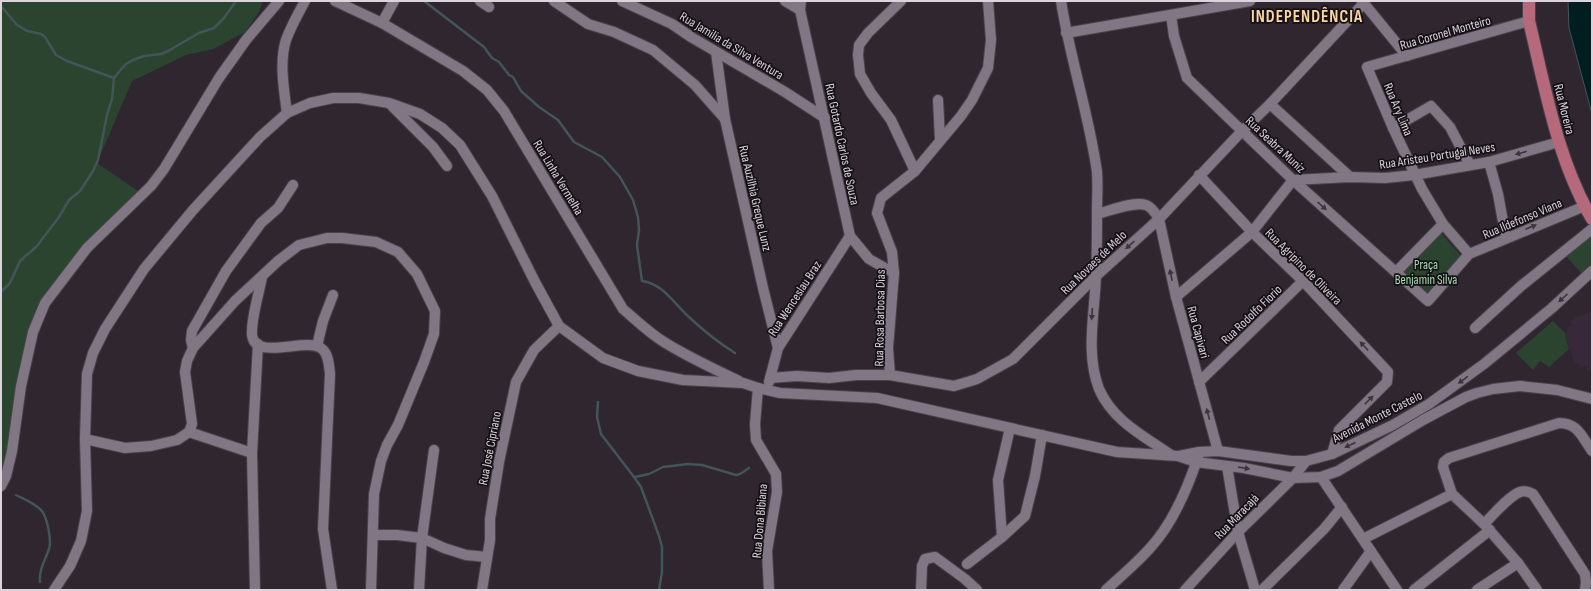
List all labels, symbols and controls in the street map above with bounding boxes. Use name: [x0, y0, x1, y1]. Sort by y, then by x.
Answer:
district label: INDEPENDÊNCIA: [1251, 6, 1363, 27]
street label: Rua Jamilia da Silva Ventura: [677, 9, 786, 83]
street label: Rua Coronel Monteiro: [1398, 12, 1492, 54]
street label: Rua Ary Lima: [1380, 81, 1416, 138]
street label: Rua Gotardo Carlos de Souza: [821, 82, 863, 206]
street label: Rua Moreira: [1550, 82, 1578, 136]
street label: Rua Seabra Muniz: [1242, 113, 1309, 177]
street label: Rua Linha Vermelha: [529, 137, 587, 218]
street label: Rua Aristeu Portugal Neves: [1378, 139, 1497, 173]
street label: Rua Auzilhia Greque Lunz: [735, 144, 775, 253]
one-way arrow: [1515, 150, 1527, 156]
street label: Rua Ildefonso Viana: [1480, 195, 1564, 243]
one-way arrow: [1318, 201, 1327, 210]
one-way arrow: [1525, 224, 1537, 230]
street label: Rua Agripino de Oliveira: [1262, 225, 1345, 308]
street label: Rua Novaes de Melo: [1057, 227, 1130, 298]
one-way arrow: [1125, 240, 1135, 250]
park label: Praça Benjamin Silva: [1395, 257, 1457, 288]
street label: Rua Wenceslau Braz: [765, 258, 825, 339]
one-way arrow: [1168, 268, 1174, 281]
street label: Rua Rosa Barbosa Dias: [871, 269, 889, 367]
street label: Rua Rodolfo Fiorio: [1218, 282, 1285, 348]
one-way arrow: [1558, 293, 1568, 302]
street label: Rua Capivari: [1183, 304, 1213, 360]
one-way arrow: [1089, 308, 1096, 320]
one-way arrow: [1359, 341, 1369, 351]
one-way arrow: [1457, 376, 1468, 384]
street label: Avenida Monte Castelo: [1329, 387, 1425, 447]
one-way arrow: [1364, 395, 1374, 405]
one-way arrow: [1205, 408, 1211, 420]
street label: Rua José Cipriano: [475, 410, 505, 486]
one-way arrow: [1345, 442, 1356, 448]
one-way arrow: [1238, 465, 1250, 471]
street label: Rua Dona Bibiana: [749, 483, 771, 559]
street label: Rua Maracajá: [1211, 491, 1262, 543]

